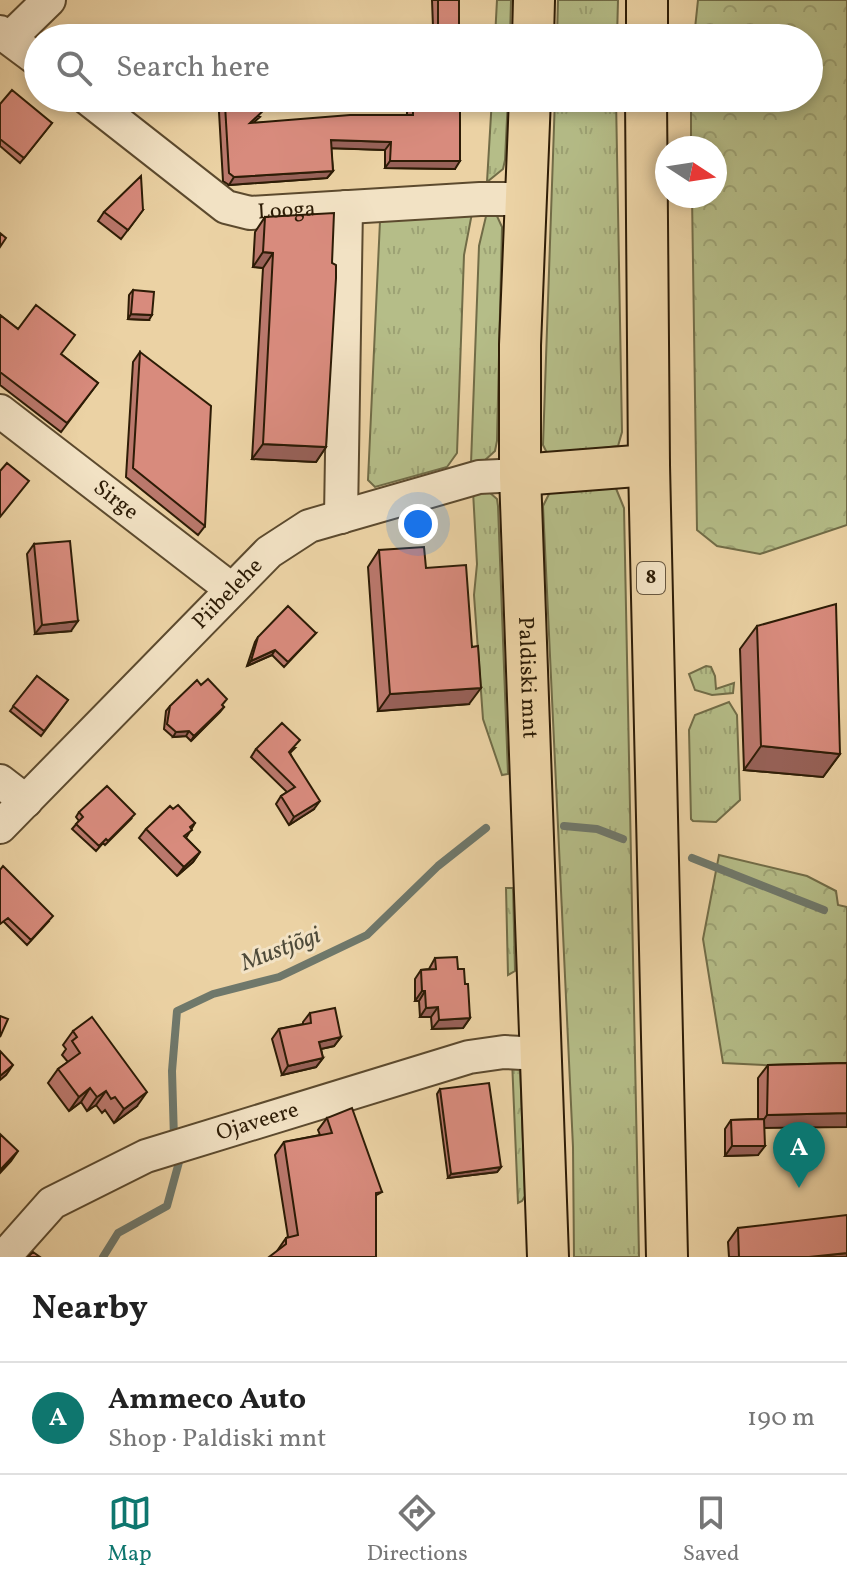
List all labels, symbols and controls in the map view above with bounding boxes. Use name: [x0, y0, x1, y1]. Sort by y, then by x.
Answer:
search box: [24, 24, 823, 112]
icon: search: [52, 46, 96, 90]
text: Search here: [116, 47, 270, 89]
north arrow: [655, 136, 727, 208]
street label: Looga: [257, 194, 316, 228]
street label: Sirge: [87, 473, 145, 528]
your location: [398, 504, 438, 544]
street label: Piibelehe: [186, 551, 270, 637]
road number: 8: [637, 562, 665, 594]
street label: Paldiski mnt: [510, 616, 545, 740]
water label: Mustjõgi: [235, 919, 327, 981]
street label: Ojaveere: [213, 1095, 303, 1149]
pin: A: [773, 1122, 825, 1188]
text: Nearby: [32, 1286, 148, 1333]
text: Ammeco Auto: [108, 1379, 306, 1421]
text: A: [49, 1400, 67, 1436]
text: 190 m: [747, 1400, 815, 1436]
text: Shop · Paldiski mnt: [108, 1421, 326, 1457]
tab: Map: [108, 1491, 152, 1570]
tab: Directions: [367, 1491, 468, 1570]
tab: Saved: [683, 1491, 739, 1570]

